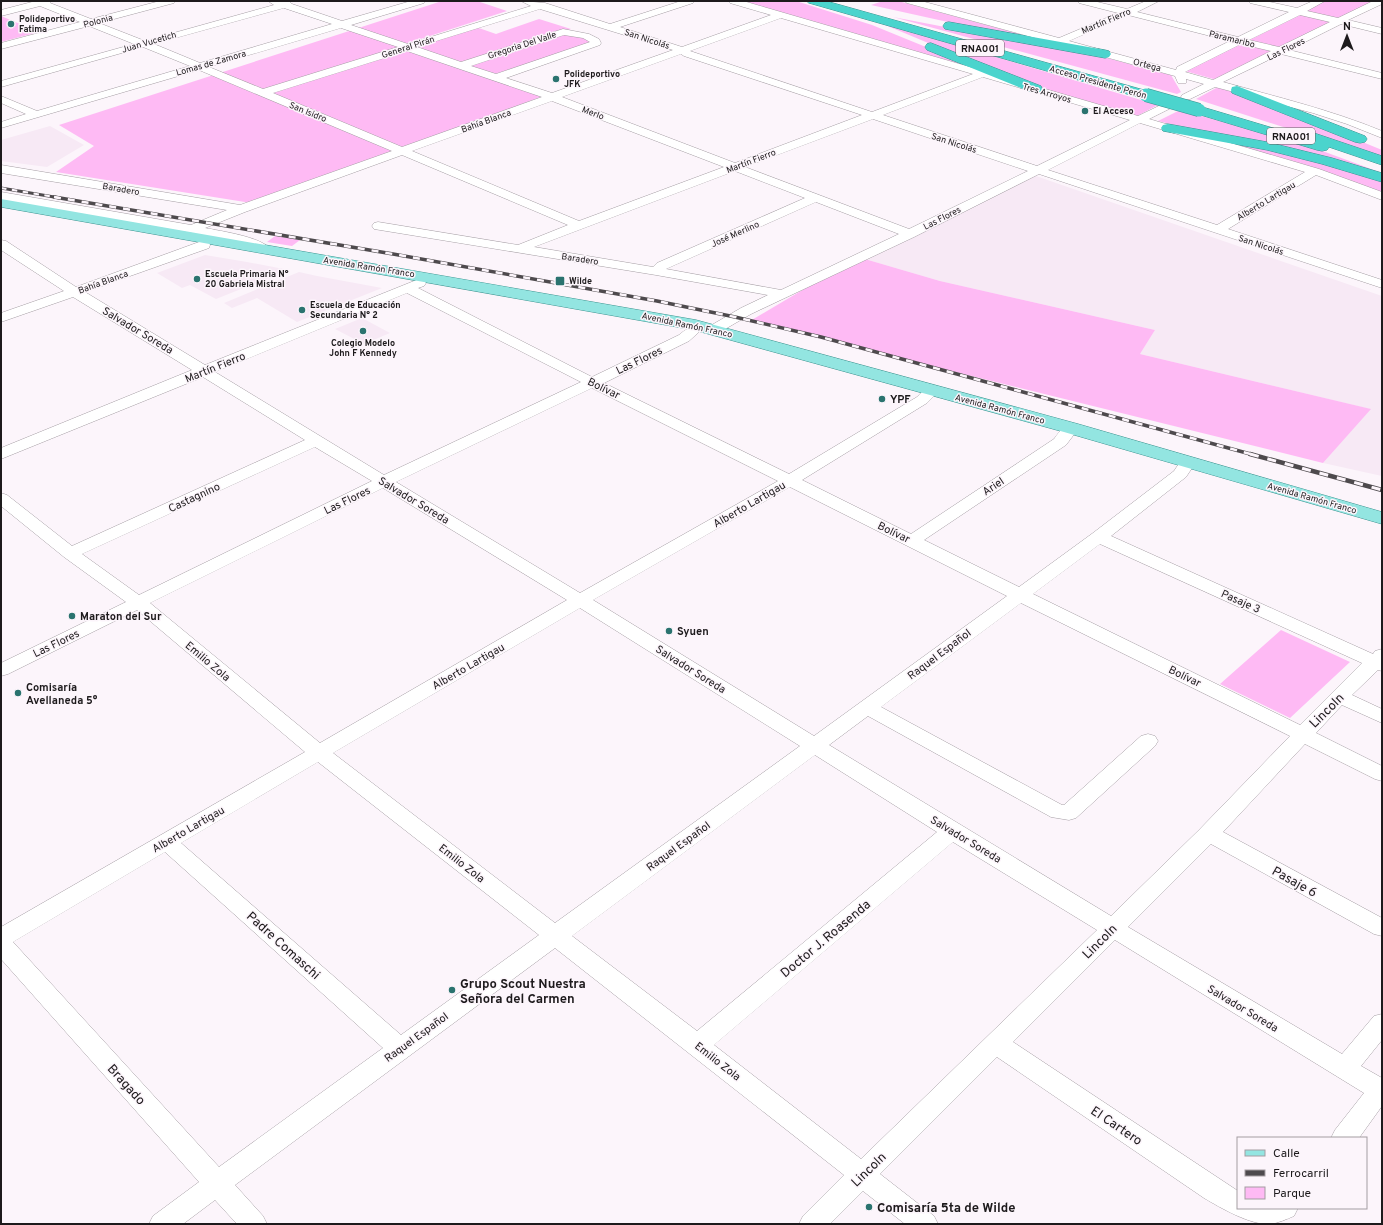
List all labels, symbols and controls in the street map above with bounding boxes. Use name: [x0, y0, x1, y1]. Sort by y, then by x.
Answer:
street label: Martín Fierro: [1080, 6, 1132, 37]
street label: Polonia: [82, 12, 114, 31]
place label: Polideportivo Fatima: [19, 14, 75, 35]
north arrow: [1327, 16, 1367, 56]
marker: Polideportivo Fatima: [6, 19, 16, 29]
text: N: [1343, 20, 1351, 34]
street label: San Nicolás: [623, 27, 671, 52]
street label: Paramaribo: [1208, 28, 1256, 51]
street label: Juan Vucetich: [121, 29, 178, 56]
street label: Gregoria Del Valle: [486, 29, 558, 62]
street label: General Pirán: [380, 34, 436, 61]
street label: Las Flores: [1265, 36, 1307, 63]
road number: RNA001: [956, 40, 1004, 56]
street label: Lomas de Zamora: [175, 48, 248, 79]
street label: Ortega: [1132, 56, 1162, 75]
street label: Acceso Presidente Perón: [1048, 63, 1148, 102]
place label: Polideportivo JFK: [564, 69, 620, 90]
marker: Polideportivo JFK: [551, 74, 561, 84]
street label: Tres Arroyos: [1021, 81, 1072, 106]
street label: San Isidro: [287, 100, 328, 125]
street label: Merlo: [580, 104, 606, 123]
marker: El Acceso: [1080, 106, 1090, 116]
place label: El Acceso: [1093, 106, 1134, 117]
street label: Bahía Blanca: [460, 107, 513, 136]
road number: RNA001: [1267, 128, 1315, 144]
street label: San Nicolás: [930, 131, 978, 156]
street label: Martín Fierro: [725, 147, 778, 176]
street label: Alberto Lartigau: [1235, 180, 1298, 223]
street label: Baradero: [102, 181, 140, 198]
street label: Las Flores: [922, 204, 963, 233]
street label: José Merlino: [709, 219, 761, 250]
street label: San Nicolás: [1237, 233, 1285, 258]
street label: Baradero: [561, 251, 599, 268]
street label: Avenida Ramón Franco: [322, 255, 415, 280]
street label: Bahía Blanca: [77, 268, 130, 297]
place label: Escuela Primaria N° 20 Gabriela Mistral: [205, 269, 289, 290]
marker: Escuela Primaria N° 20 Gabriela Mistral: [192, 274, 202, 284]
marker: Wilde: [554, 275, 566, 287]
place label: Wilde: [569, 276, 592, 287]
place label: Escuela de Educación Secundaria N° 2: [310, 300, 401, 321]
street label: Salvador Soreda: [99, 304, 176, 358]
marker: Escuela de Educación Secundaria N° 2: [297, 305, 307, 315]
street label: Avenida Ramón Franco: [641, 310, 733, 340]
marker: Colegio Modelo John F Kennedy: [358, 326, 368, 336]
place label: Colegio Modelo John F Kennedy: [329, 338, 397, 359]
street label: Las Flores: [614, 344, 665, 378]
street label: Martín Fierro: [183, 349, 248, 386]
street label: Bolívar: [585, 375, 623, 403]
street label: Avenida Ramón Franco: [954, 392, 1046, 427]
place label: YPF: [890, 393, 911, 407]
marker: YPF: [877, 394, 887, 404]
street label: Salvador Soreda: [375, 474, 452, 528]
street label: Ariel: [980, 475, 1007, 499]
street label: Alberto Lartigau: [711, 478, 788, 531]
street label: Castagnino: [166, 480, 223, 516]
street label: Avenida Ramón Franco: [1266, 480, 1358, 517]
street label: Las Flores: [322, 484, 373, 518]
street label: Bolívar: [875, 519, 913, 547]
street label: Pasaje 3: [1219, 587, 1262, 617]
place label: Maraton del Sur: [80, 610, 162, 624]
marker: Maraton del Sur: [67, 611, 77, 621]
place label: Syuen: [677, 625, 709, 639]
marker: Syuen: [664, 626, 674, 636]
street label: Raquel Español: [905, 626, 974, 683]
street label: Las Flores: [31, 627, 82, 661]
street label: Emilio Zola: [182, 639, 233, 685]
street label: Alberto Lartigau: [430, 640, 507, 693]
street label: Salvador Soreda: [653, 643, 728, 697]
street label: Bolívar: [1166, 663, 1204, 691]
place label: Comisaría Avellaneda 5°: [26, 681, 98, 708]
marker: Comisaría Avellaneda 5°: [13, 688, 23, 698]
street label: Lincoln: [1307, 691, 1348, 732]
street label: Alberto Lartigau: [150, 803, 227, 856]
street label: Salvador Soreda: [927, 813, 1004, 867]
street label: Raquel Español: [644, 819, 713, 875]
street label: Emilio Zola: [435, 841, 487, 886]
street label: Pasaje 6: [1269, 864, 1319, 902]
street label: Doctor J. Roasenda: [778, 897, 875, 982]
street label: Padre Comaschi: [242, 909, 323, 984]
street label: Lincoln: [1080, 922, 1121, 963]
place label: Grupo Scout Nuestra Señora del Carmen: [460, 977, 586, 1008]
street label: Salvador Soreda: [1204, 982, 1281, 1036]
marker: Grupo Scout Nuestra Señora del Carmen: [447, 985, 457, 995]
street label: Raquel Español: [382, 1010, 451, 1066]
street label: Emilio Zola: [691, 1039, 743, 1084]
street label: Bragado: [103, 1062, 148, 1109]
street label: El Cartero: [1087, 1104, 1145, 1150]
legend: [1237, 1137, 1367, 1209]
text: Calle: [1273, 1146, 1300, 1162]
street label: Lincoln: [848, 1150, 890, 1191]
text: Ferrocarril: [1273, 1166, 1329, 1182]
text: Parque: [1273, 1186, 1311, 1202]
place label: Comisaría 5ta de Wilde: [877, 1201, 1015, 1217]
marker: Comisaría 5ta de Wilde: [864, 1202, 874, 1212]

